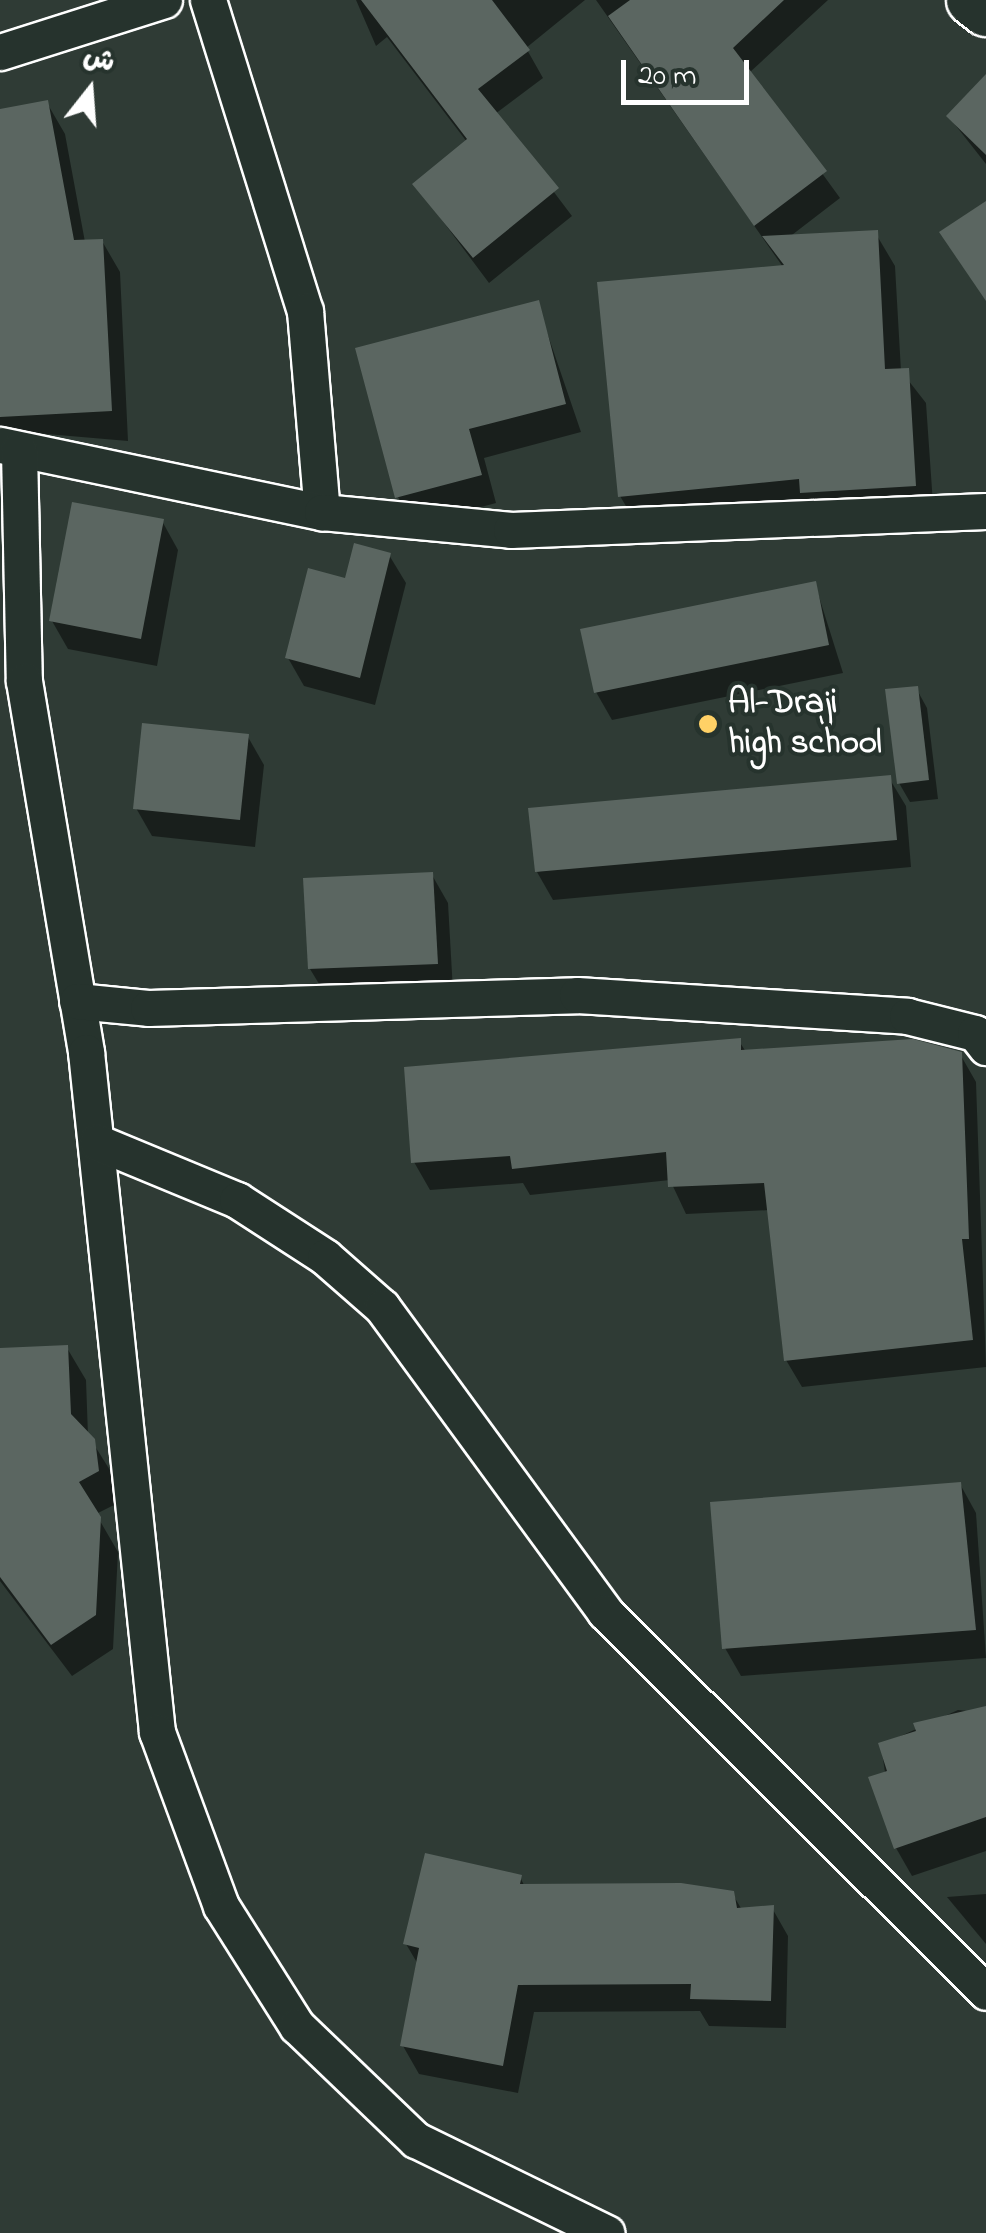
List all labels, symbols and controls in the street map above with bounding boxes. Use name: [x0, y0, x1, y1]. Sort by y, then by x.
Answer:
text: ش: [78, 37, 120, 85]
north arrow: [40, 40, 140, 140]
scale bar: [626, 40, 754, 102]
text: 20 m: [638, 55, 697, 99]
place label: Al-Draji high school: [728, 683, 882, 765]
marker: Al-Draji high school: [697, 713, 719, 735]

